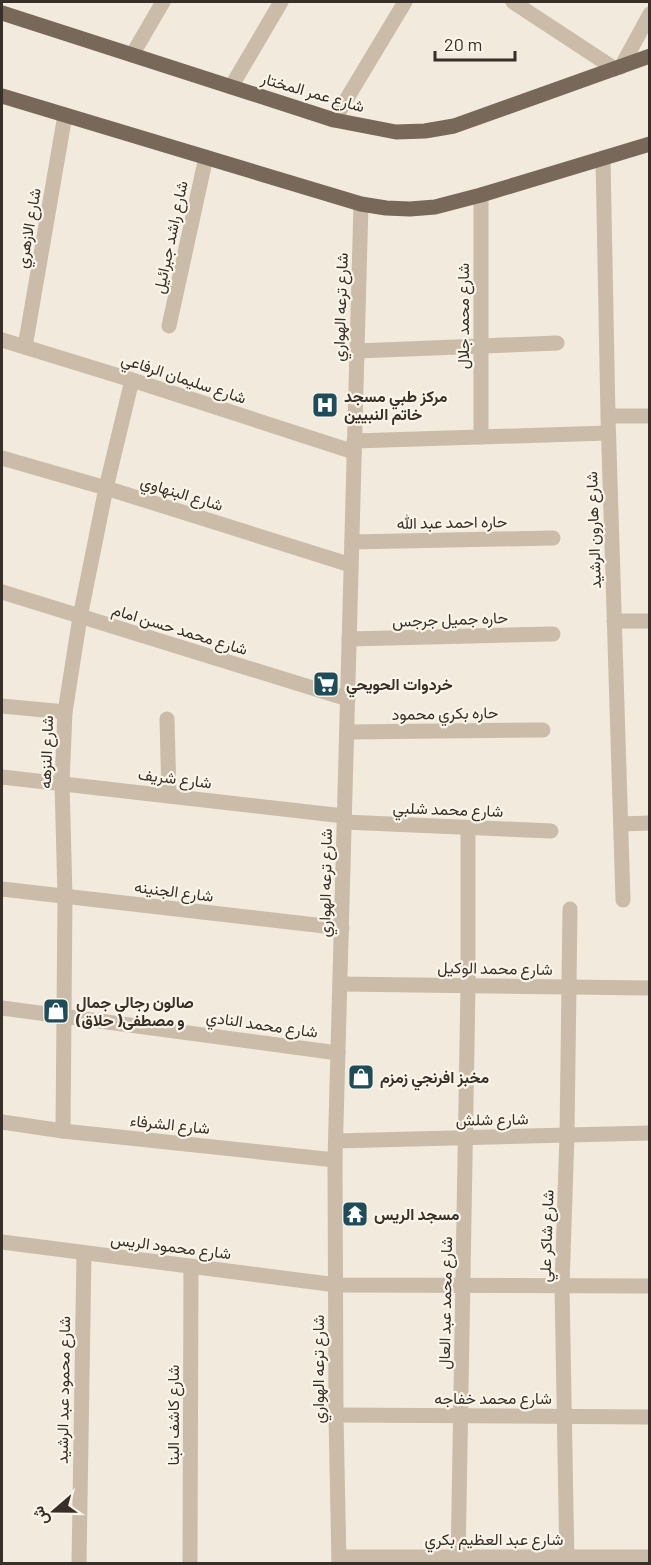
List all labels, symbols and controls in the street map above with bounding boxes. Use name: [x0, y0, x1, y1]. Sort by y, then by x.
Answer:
scale bar: [435, 24, 514, 62]
text: 20 m: [444, 33, 482, 55]
street label: شارع عمر المختار: [258, 67, 367, 118]
street label: شارع راشد جبرائيل: [148, 179, 194, 296]
street label: شارع الازهري: [11, 186, 49, 270]
street label: شارع ترعه الهواري: [328, 252, 356, 362]
street label: شارع محمد جلال: [453, 263, 475, 369]
street label: شارع سليمان الرفاعي: [118, 348, 249, 411]
place label: مركز طبي مسجد خاتم النبيين: [344, 386, 448, 425]
hospital icon: مركز طبي مسجد خاتم النبيين: [310, 390, 340, 420]
street label: شارع البنهاوي: [137, 471, 226, 519]
street label: شارع هارون الرشيد: [581, 471, 607, 589]
street label: حاره احمد عبد الله: [396, 511, 508, 534]
street label: شارع محمد حسن امام: [109, 599, 250, 661]
street label: حاره جميل جرجس: [392, 607, 509, 632]
supermarket icon: خردوات الحويحي: [311, 669, 341, 699]
place label: خردوات الحويحي: [346, 674, 453, 698]
street label: حاره بكري محمود: [391, 702, 499, 728]
street label: شارع النزهه: [35, 715, 59, 789]
street label: شارع شريف: [137, 764, 213, 794]
street label: شارع محمد شلبي: [392, 797, 504, 825]
street label: شارع ترعه الهواري: [314, 828, 340, 938]
street label: شارع الجنينه: [133, 876, 215, 908]
street label: شارع محمد الوكيل: [437, 957, 553, 981]
place label: صالون رجالي جمال و مصطفى( حلاق): [75, 992, 194, 1031]
shop icon: صالون رجالي جمال و مصطفى( حلاق): [41, 996, 71, 1026]
street label: شارع محمد النادي: [204, 1006, 319, 1046]
shop icon: مخبز افرنجي زمزم: [346, 1062, 376, 1092]
place label: مخبز افرنجي زمزم: [380, 1067, 489, 1091]
street label: شارع شلش: [455, 1108, 529, 1132]
street label: شارع الشرفاء: [129, 1110, 211, 1140]
street label: شارع شاكر علي: [534, 1189, 562, 1283]
temple icon: مسجد الريس: [340, 1199, 370, 1229]
place label: مسجد الريس: [374, 1204, 460, 1225]
street label: شارع محمود الريس: [109, 1229, 232, 1265]
street label: شارع محمد عبد العال: [434, 1236, 458, 1370]
street label: شارع ترعه الهواري: [308, 1315, 332, 1423]
street label: شارع محمود عبد الرشيد: [52, 1316, 76, 1464]
street label: شارع كاشف البنا: [163, 1365, 185, 1465]
street label: شارع محمد خفاجه: [434, 1388, 552, 1410]
north arrow: [24, 1481, 84, 1541]
text: ش: [27, 1504, 53, 1529]
street label: شارع عبد العظيم بكري: [425, 1529, 563, 1553]

